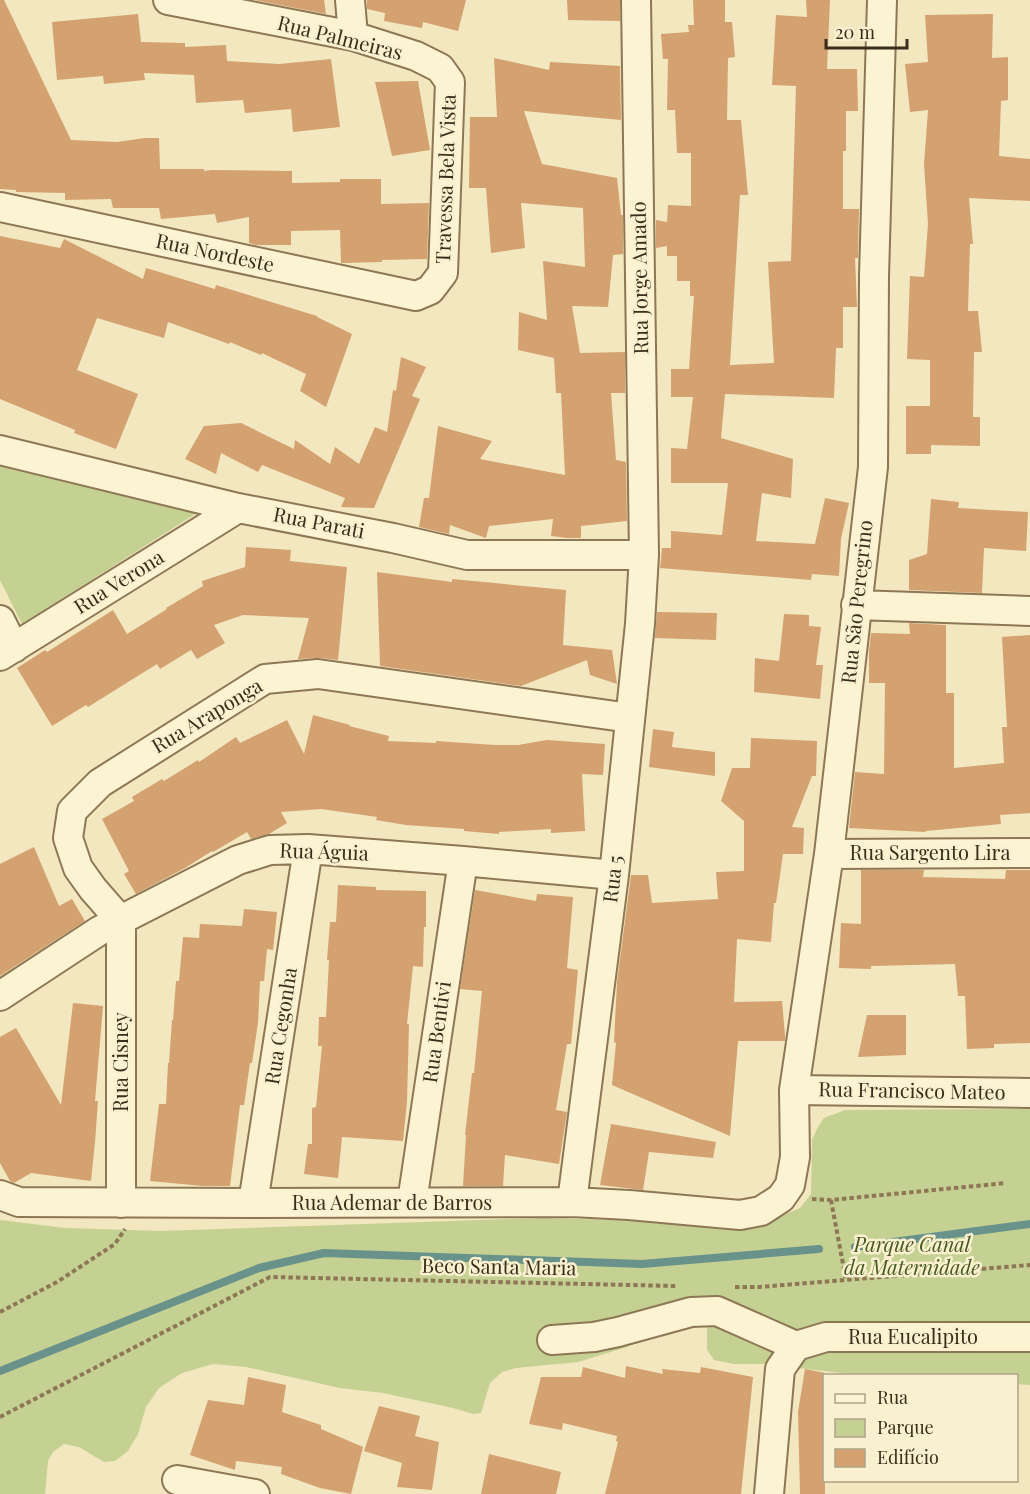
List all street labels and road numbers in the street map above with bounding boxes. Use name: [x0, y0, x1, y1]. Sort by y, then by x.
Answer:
street label: Rua Palmeiras: [275, 8, 406, 65]
street label: Travessa Bela Vista: [428, 94, 461, 264]
street label: Rua Jorge Amado: [624, 201, 653, 355]
street label: Rua Nordeste: [154, 226, 277, 277]
street label: Rua Parati: [271, 499, 367, 544]
street label: Rua São Peregrino: [833, 519, 878, 685]
street label: Rua Verona: [68, 542, 168, 619]
street label: Rua Araponga: [146, 671, 267, 758]
street label: Rua Águia: [279, 835, 369, 866]
street label: Rua Sargento Lira: [850, 838, 1010, 865]
street label: Rua 5: [595, 854, 628, 904]
street label: Rua Cegonha: [257, 965, 302, 1086]
street label: Rua Bentivi: [415, 979, 456, 1084]
street label: Rua Cisney: [106, 1012, 133, 1112]
street label: Rua Francisco Mateo: [818, 1074, 1006, 1105]
street label: Rua Ademar de Barros: [292, 1188, 492, 1215]
street label: Beco Santa Maria: [421, 1251, 577, 1280]
street label: Rua Eucalipito: [848, 1322, 978, 1349]

